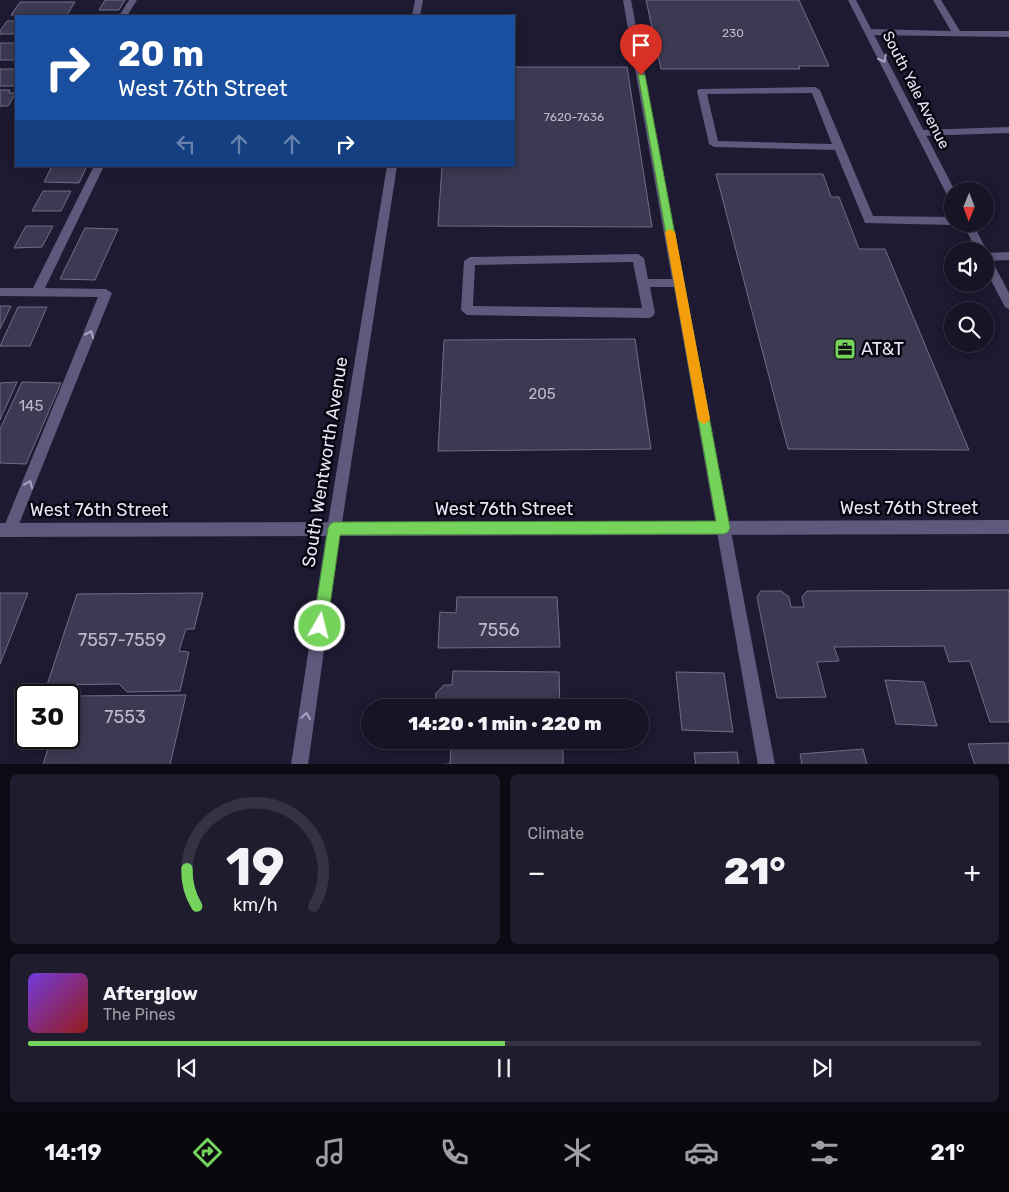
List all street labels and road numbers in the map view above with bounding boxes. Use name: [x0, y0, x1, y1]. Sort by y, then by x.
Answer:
street label: South Yale Avenue: [879, 28, 953, 152]
street label: South Wentworth Avenue: [297, 355, 353, 569]
street label: West 76th Street: [840, 497, 978, 519]
street label: West 76th Street: [435, 498, 573, 520]
street label: West 76th Street: [30, 499, 168, 521]

